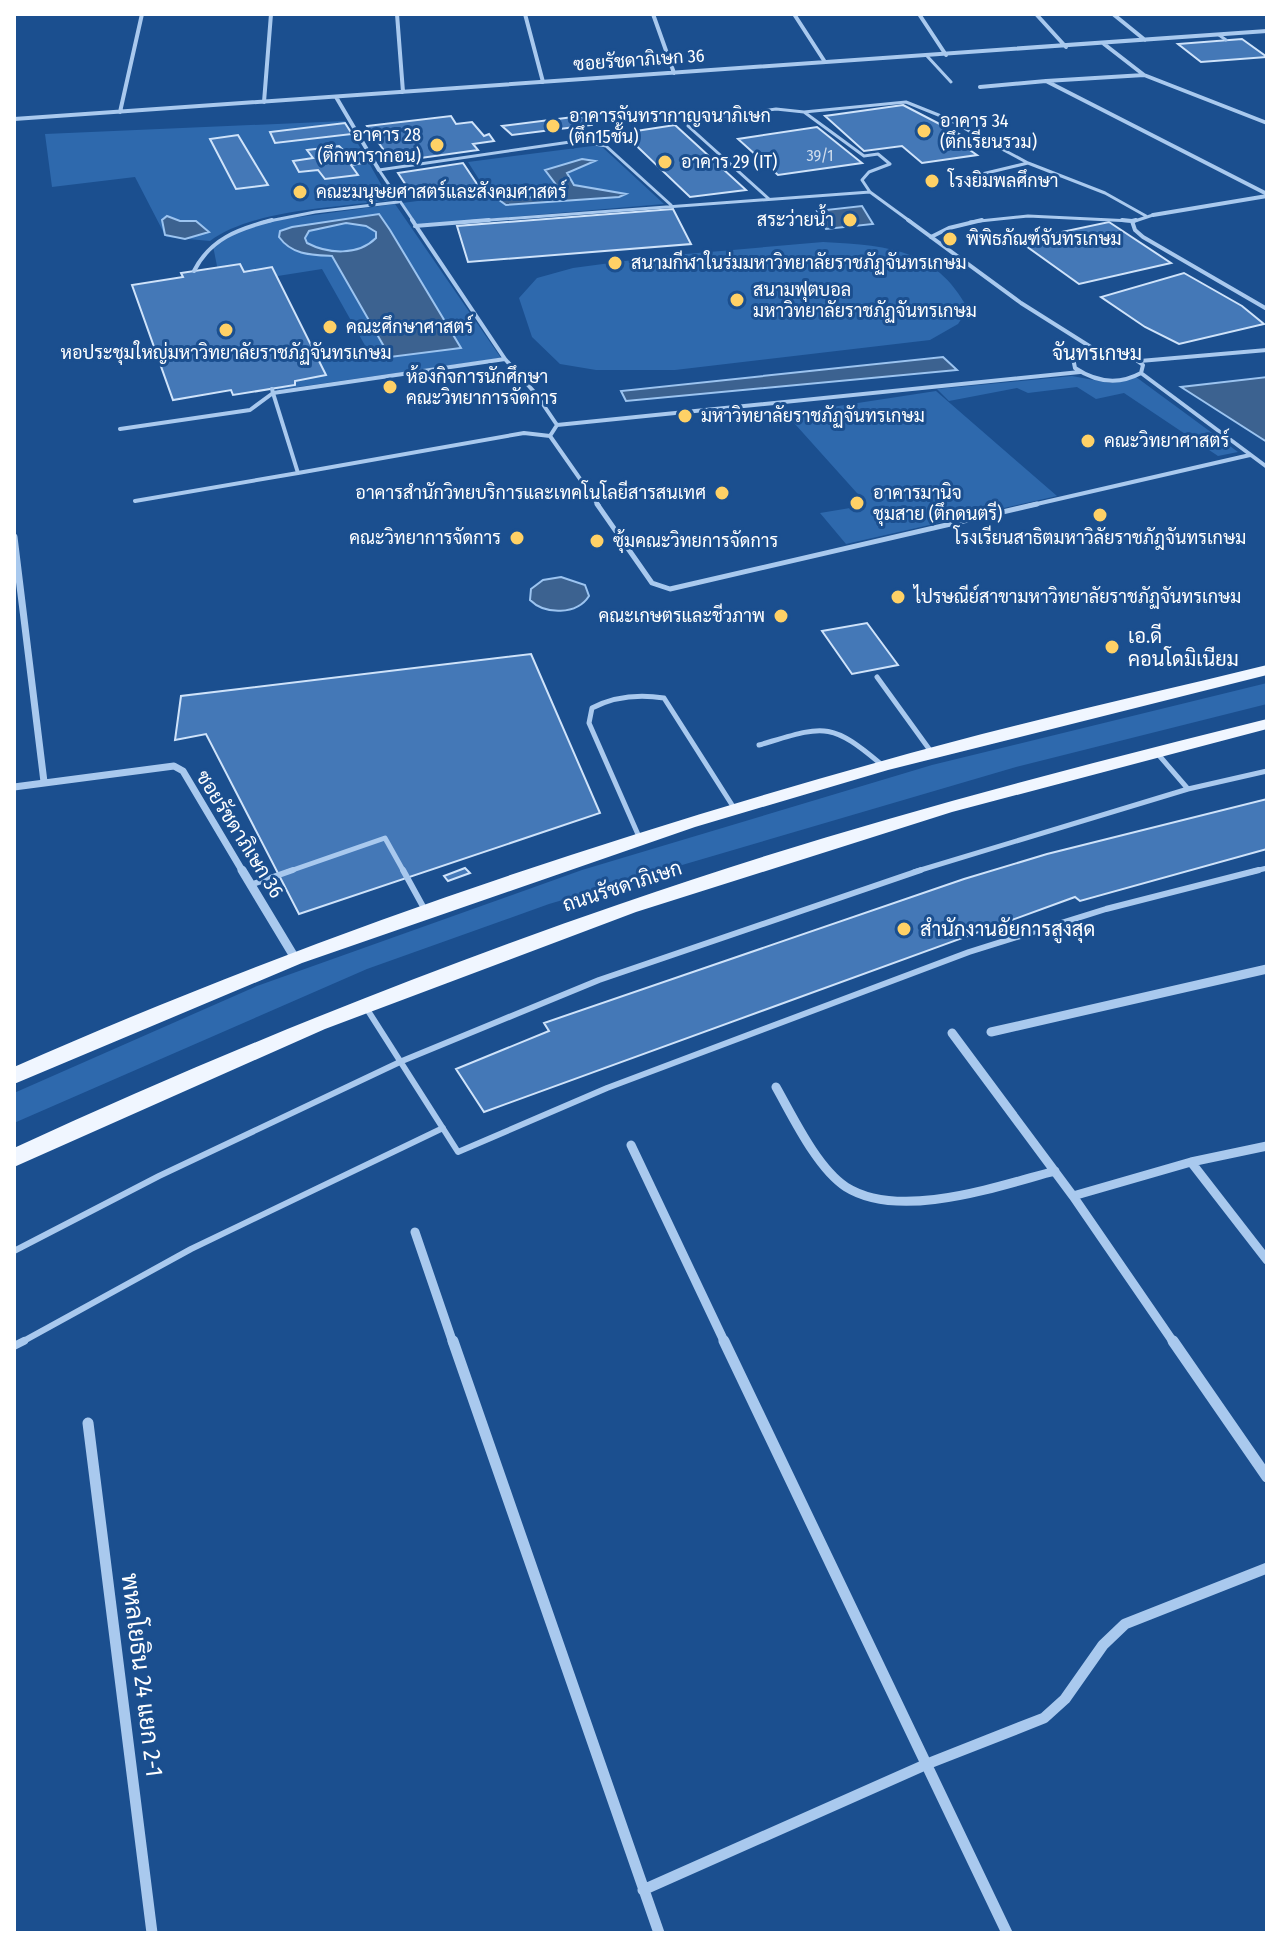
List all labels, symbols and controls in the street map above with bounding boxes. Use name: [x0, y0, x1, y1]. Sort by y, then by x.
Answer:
street label: ซอยรัชดาภิเษก 36: [573, 44, 705, 76]
place label: อาคารจันทรากาญจนาภิเษก (ตึก15ชั้น): [569, 105, 771, 148]
place label: อาคาร 34 (ตึกเรียนรวม): [940, 110, 1037, 153]
marker: อาคารจันทรากาญจนาภิเษก (ตึก15ชั้น): [544, 117, 562, 135]
marker: อาคาร 34 (ตึกเรียนรวม): [915, 122, 933, 140]
place label: อาคาร 28 (ตึกพารากอน): [318, 124, 421, 167]
marker: อาคาร 28 (ตึกพารากอน): [428, 136, 446, 154]
house number: 39/1: [807, 146, 833, 165]
place label: อาคาร 29 (IT): [681, 151, 777, 173]
marker: อาคาร 29 (IT): [656, 153, 674, 171]
place label: โรงยิมพลศึกษา: [947, 168, 1059, 192]
marker: โรงยิมพลศึกษา: [923, 172, 941, 190]
place label: คณะมนุษยศาสตร์และสังคมศาสตร์: [316, 179, 567, 204]
marker: คณะมนุษยศาสตร์และสังคมศาสตร์: [291, 183, 309, 201]
place label: สระว่ายน้ำ: [757, 204, 834, 231]
marker: สระว่ายน้ำ: [841, 211, 859, 229]
place label: พิพิธภัณฑ์จันทรเกษม: [966, 226, 1122, 250]
marker: พิพิธภัณฑ์จันทรเกษม: [941, 230, 959, 248]
place label: สนามกีฬาในร่มมหาวิทยาลัยราชภัฏจันทรเกษม: [631, 250, 966, 275]
marker: สนามกีฬาในร่มมหาวิทยาลัยราชภัฏจันทรเกษม: [606, 254, 624, 272]
place label: สนามฟุตบอล มหาวิทยาลัยราชภัฏจันทรเกษม: [753, 279, 977, 323]
marker: สนามฟุตบอล มหาวิทยาลัยราชภัฏจันทรเกษม: [728, 291, 746, 309]
place label: คณะศึกษาศาสตร์: [346, 314, 473, 338]
marker: คณะศึกษาศาสตร์: [321, 318, 339, 336]
marker: หอประชุมใหญ่มหาวิทยาลัยราชภัฏจันทรเกษม: [217, 321, 235, 339]
place label: หอประชุมใหญ่มหาวิทยาลัยราชภัฏจันทรเกษม: [61, 340, 391, 365]
district label: จันทรเกษม: [1052, 341, 1142, 365]
place label: ห้องกิจการนักศึกษา คณะวิทยาการจัดการ: [406, 365, 558, 409]
marker: ห้องกิจการนักศึกษา คณะวิทยาการจัดการ: [381, 378, 399, 396]
place label: มหาวิทยาลัยราชภัฏจันทรเกษม: [701, 405, 925, 428]
marker: มหาวิทยาลัยราชภัฏจันทรเกษม: [676, 407, 694, 425]
place label: คณะวิทยาศาสตร์: [1104, 428, 1229, 452]
marker: คณะวิทยาศาสตร์: [1079, 432, 1097, 450]
place label: อาคารสำนักวิทยบริการและเทคโนโลยีสารสนเทศ: [355, 480, 706, 504]
place label: อาคารมานิจ ชุมสาย (ตึกดนตรี): [873, 482, 1002, 526]
marker: อาคารสำนักวิทยบริการและเทคโนโลยีสารสนเทศ: [713, 484, 731, 502]
marker: อาคารมานิจ ชุมสาย (ตึกดนตรี): [848, 494, 866, 512]
marker: โรงเรียนสาธิตมหาวิลัยราชภัฎจันทรเกษม: [1091, 506, 1109, 524]
place label: โรงเรียนสาธิตมหาวิลัยราชภัฎจันทรเกษม: [953, 525, 1246, 550]
place label: คณะวิทยาการจัดการ: [349, 527, 501, 549]
marker: คณะวิทยาการจัดการ: [508, 529, 526, 547]
place label: ซุ้มคณะวิทยการจัดการ: [613, 529, 778, 553]
marker: ซุ้มคณะวิทยการจัดการ: [588, 532, 606, 550]
place label: ไปรษณีย์สาขามหาวิทยาลัยราชภัฏจันทรเกษม: [912, 584, 1241, 609]
marker: ไปรษณีย์สาขามหาวิทยาลัยราชภัฏจันทรเกษม: [889, 588, 907, 606]
place label: คณะเกษตรและชีวภาพ: [598, 603, 765, 627]
marker: คณะเกษตรและชีวภาพ: [772, 607, 790, 625]
place label: เอ.ดี คอนโดมิเนียม: [1128, 623, 1239, 671]
marker: เอ.ดี คอนโดมิเนียม: [1103, 638, 1121, 656]
street label: ซอยรัชดาภิเษก 36: [191, 766, 289, 902]
street label: ถนนรัชดาภิเษก: [559, 855, 685, 917]
place label: สำนักงานอัยการสูงสุด: [920, 917, 1095, 944]
marker: สำนักงานอัยการสูงสุด: [895, 920, 913, 938]
street label: พหลโยธิน 24 แยก 2-1: [116, 1571, 170, 1778]

